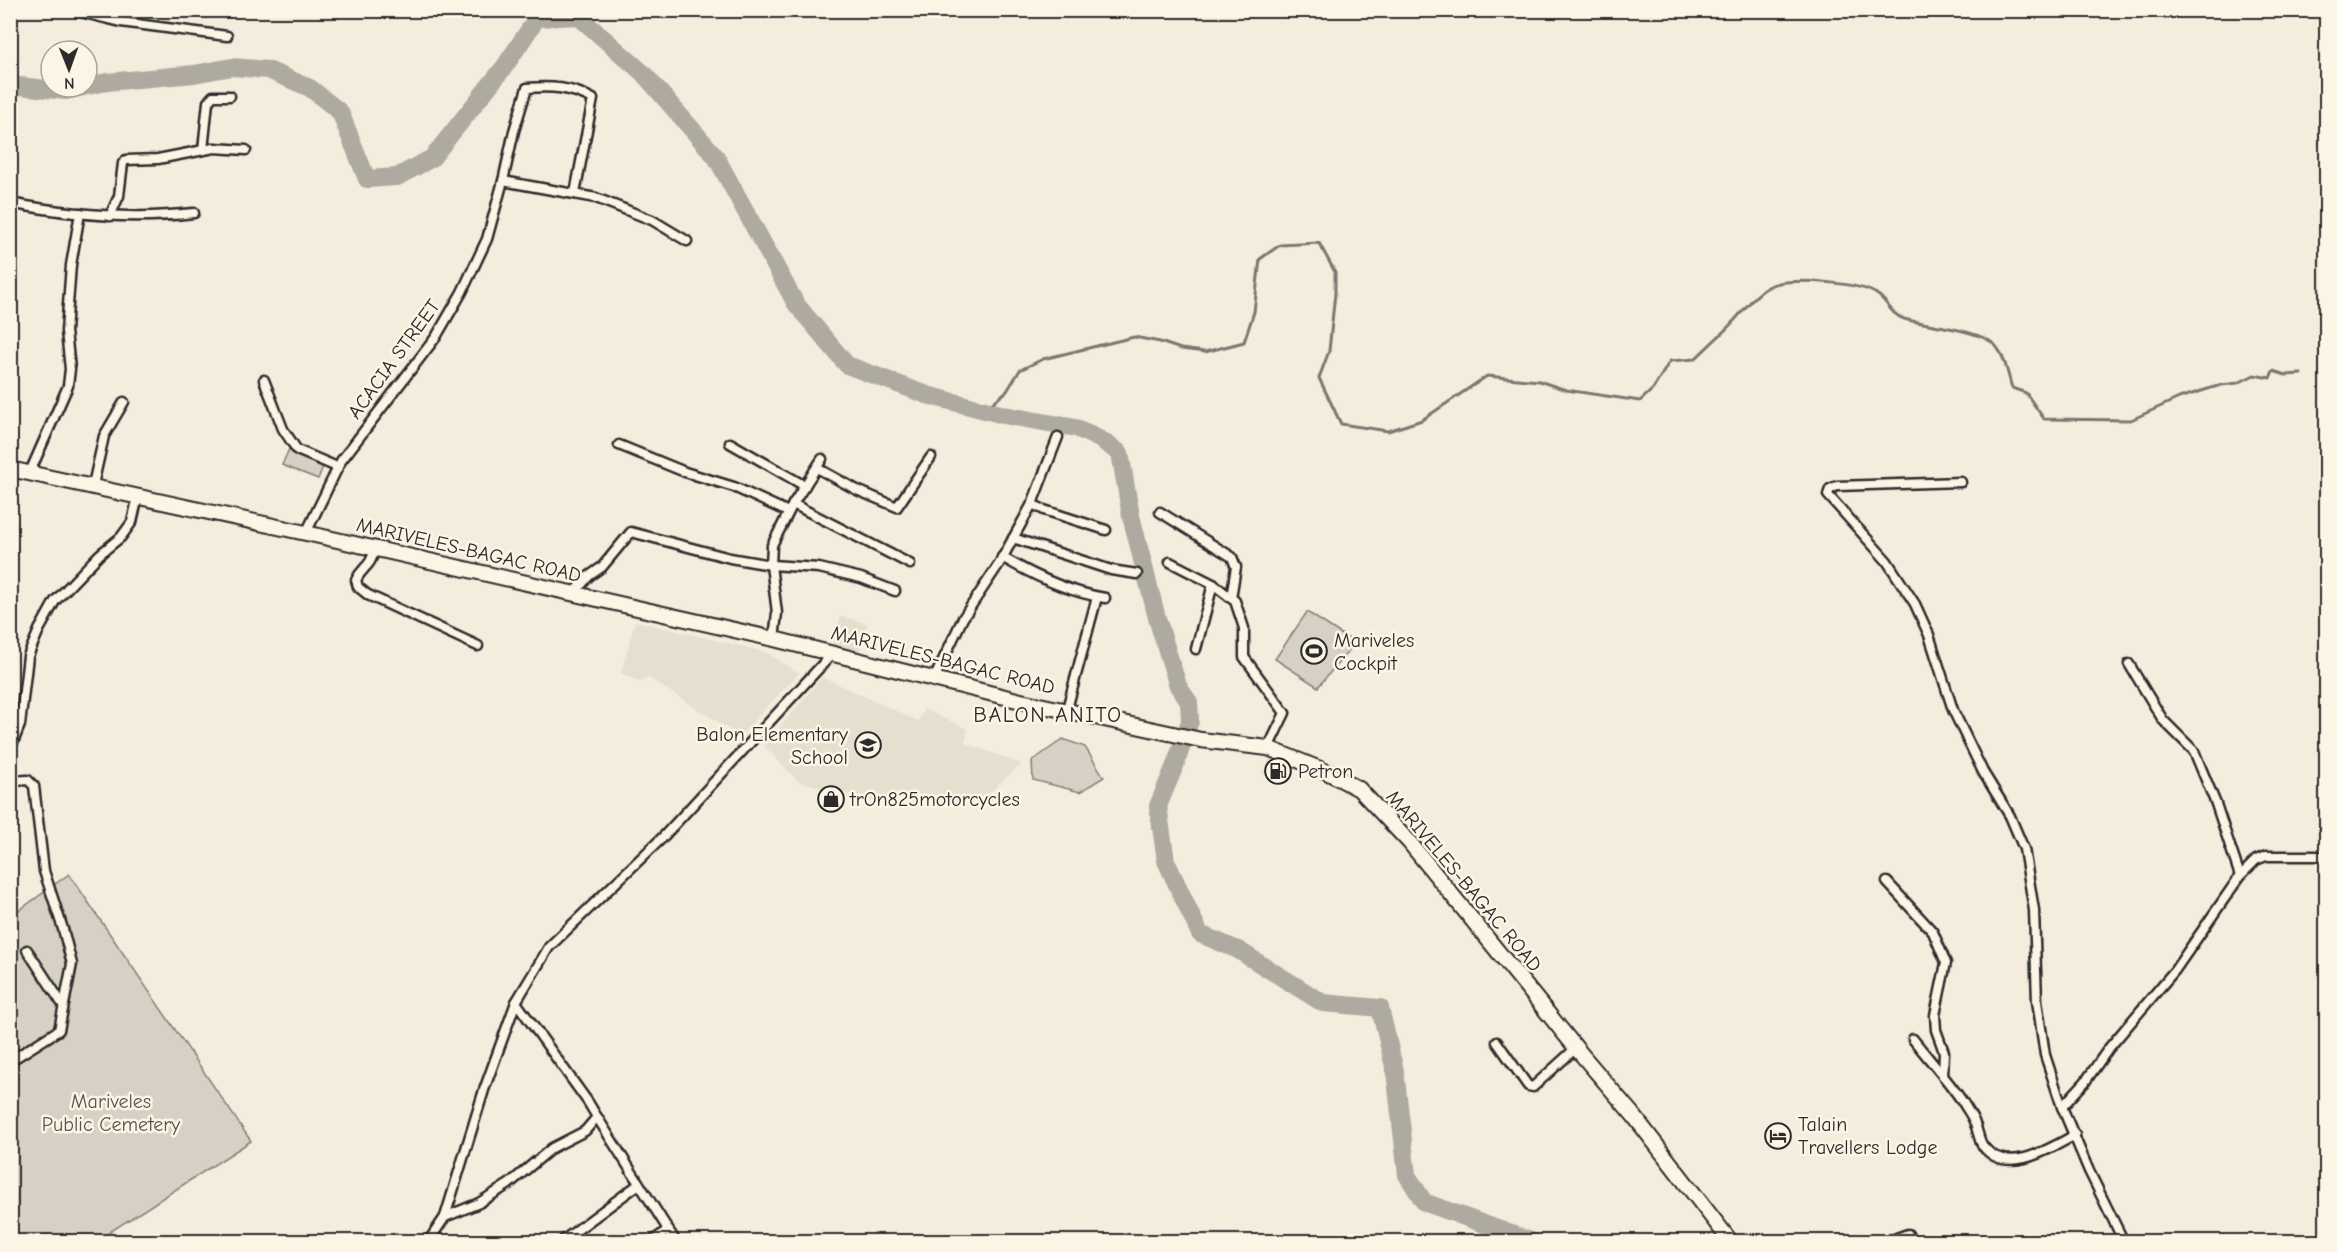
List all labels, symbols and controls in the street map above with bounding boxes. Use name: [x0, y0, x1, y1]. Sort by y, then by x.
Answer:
north arrow: [39, 39, 99, 99]
text: N: [64, 74, 75, 92]
street label: ACACIA STREET: [343, 294, 445, 423]
street label: MARIVELES-BAGAC ROAD: [354, 513, 584, 587]
street label: MARIVELES-BAGAC ROAD: [829, 621, 1057, 699]
place label: Mariveles Cockpit: [1334, 629, 1414, 675]
sports icon: Mariveles Cockpit: [1299, 636, 1329, 666]
district label: BALON ANITO: [973, 702, 1123, 728]
place label: Balon Elementary School: [696, 723, 848, 769]
school or university icon: Balon Elementary School: [853, 730, 883, 760]
fuel station icon: Petron: [1263, 756, 1293, 786]
place label: Petron: [1298, 760, 1353, 783]
shop icon: trOn825motorcycles: [816, 784, 846, 814]
street label: MARIVELES-BAGAC ROAD: [1381, 786, 1547, 976]
place label: trOn825motorcycles: [849, 788, 1020, 811]
park label: Mariveles Public Cemetery: [42, 1090, 180, 1136]
place label: Talain Travellers Lodge: [1798, 1113, 1937, 1159]
hotel icon: Talain Travellers Lodge: [1763, 1121, 1793, 1151]

